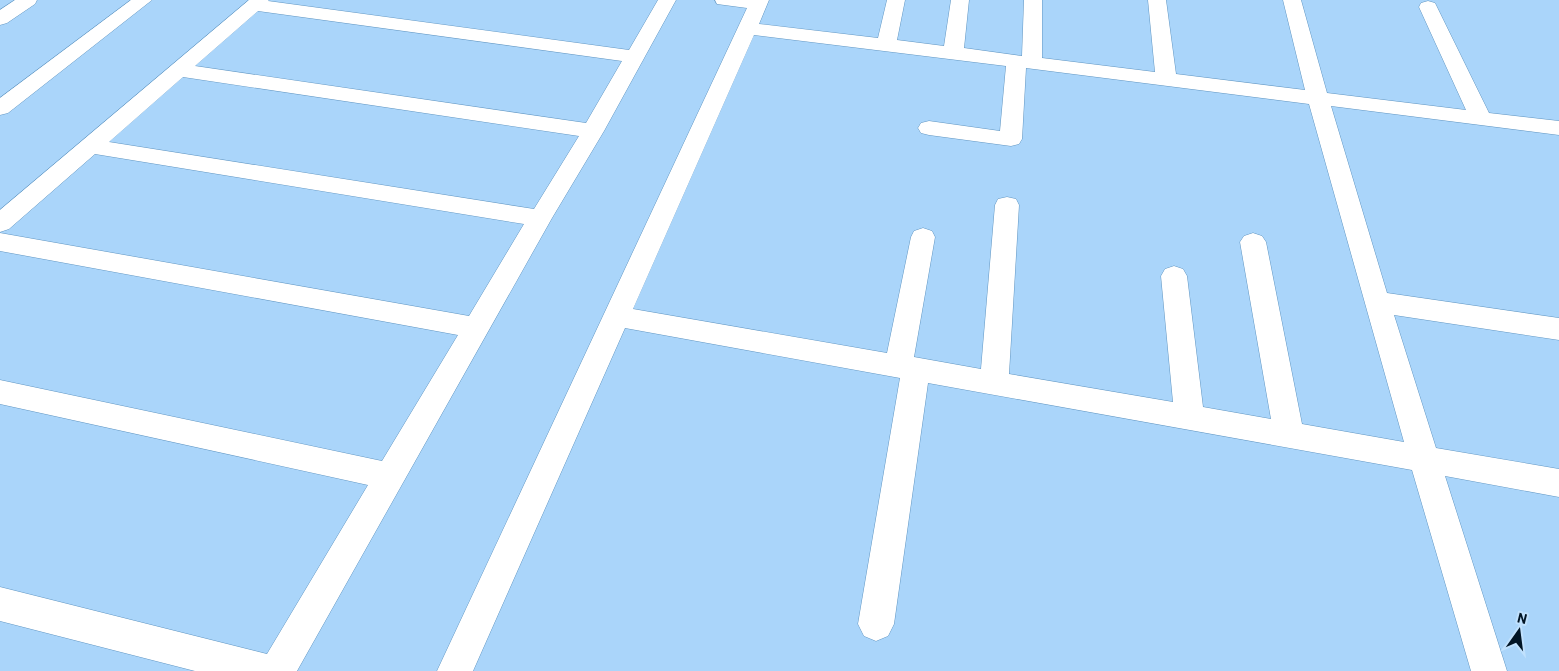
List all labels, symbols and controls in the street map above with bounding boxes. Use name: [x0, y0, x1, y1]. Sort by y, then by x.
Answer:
north arrow: [1494, 606, 1544, 656]
text: N: [1516, 609, 1529, 627]

